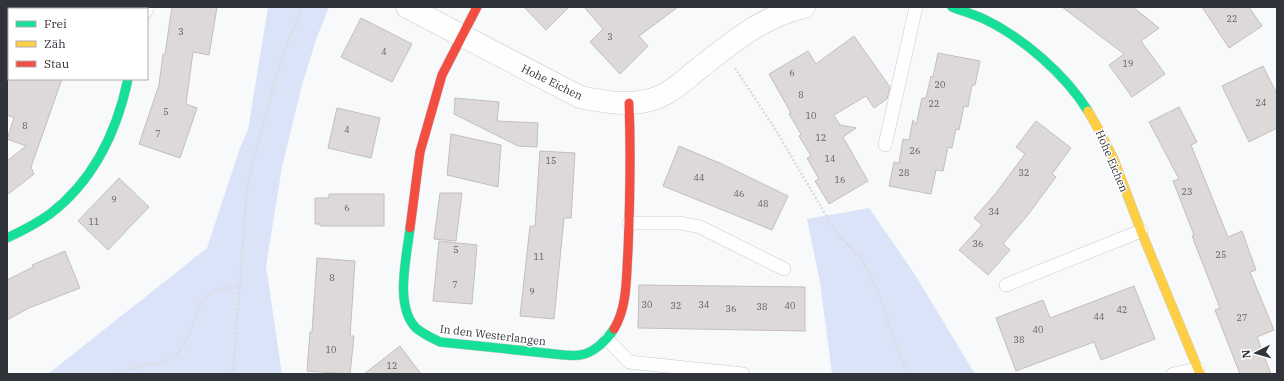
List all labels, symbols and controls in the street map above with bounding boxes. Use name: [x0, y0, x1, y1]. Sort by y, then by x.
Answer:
legend: [8, 8, 148, 80]
house number: 22: [1227, 13, 1237, 24]
text: Frei: [44, 16, 67, 31]
house number: 3: [178, 26, 184, 37]
house number: 3: [607, 31, 613, 42]
text: Zäh: [44, 36, 66, 51]
house number: 4: [381, 46, 387, 57]
text: Stau: [44, 56, 70, 71]
house number: 19: [1123, 58, 1133, 69]
street label: Hohe Eichen: [519, 61, 585, 103]
house number: 6: [789, 67, 795, 78]
house number: 20: [935, 79, 945, 90]
house number: 8: [798, 89, 804, 100]
house number: 24: [1256, 97, 1266, 108]
house number: 22: [929, 98, 939, 109]
house number: 5: [163, 106, 169, 117]
house number: 10: [806, 110, 816, 121]
house number: 8: [22, 120, 28, 131]
house number: 4: [344, 124, 350, 135]
house number: 7: [155, 128, 161, 139]
street label: Hohe Eichen: [1093, 128, 1131, 194]
house number: 12: [816, 132, 826, 143]
house number: 26: [910, 145, 920, 156]
house number: 14: [825, 153, 835, 164]
house number: 15: [546, 155, 556, 166]
house number: 28: [899, 167, 909, 178]
house number: 32: [1019, 167, 1029, 178]
house number: 44: [694, 172, 704, 183]
house number: 16: [835, 174, 845, 185]
house number: 23: [1182, 186, 1192, 197]
house number: 46: [734, 188, 744, 199]
house number: 9: [111, 194, 117, 205]
house number: 48: [758, 198, 768, 209]
house number: 6: [344, 202, 350, 213]
house number: 34: [989, 206, 999, 217]
house number: 11: [89, 216, 99, 227]
house number: 36: [973, 238, 983, 249]
house number: 5: [453, 244, 459, 255]
house number: 25: [1216, 249, 1226, 260]
house number: 11: [534, 251, 544, 262]
house number: 8: [329, 272, 335, 283]
house number: 7: [452, 279, 458, 290]
house number: 9: [529, 286, 535, 297]
house number: 30: [642, 299, 652, 310]
house number: 34: [699, 299, 709, 310]
house number: 32: [671, 300, 681, 311]
house number: 40: [785, 300, 795, 311]
house number: 38: [757, 301, 767, 312]
house number: 36: [726, 303, 736, 314]
house number: 42: [1117, 304, 1127, 315]
house number: 44: [1094, 311, 1104, 322]
house number: 27: [1237, 312, 1247, 323]
street label: In den Westerlangen: [439, 322, 547, 348]
house number: 40: [1033, 324, 1043, 335]
north arrow: [1236, 333, 1276, 373]
house number: 38: [1014, 334, 1024, 345]
house number: 10: [326, 344, 336, 355]
text: N: [1239, 349, 1253, 359]
house number: 12: [387, 360, 397, 371]

